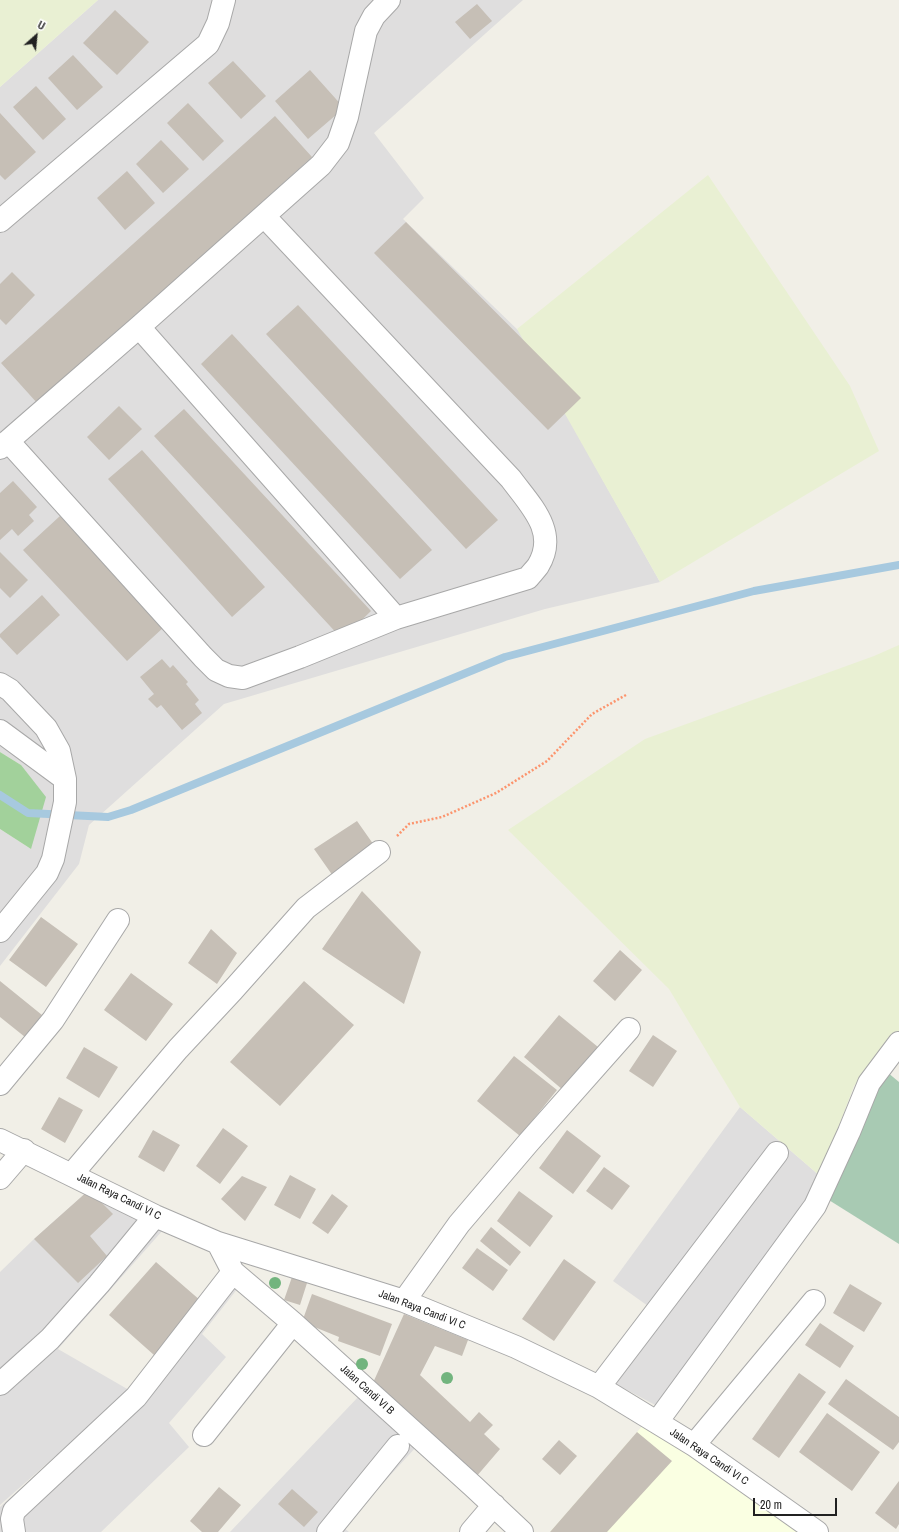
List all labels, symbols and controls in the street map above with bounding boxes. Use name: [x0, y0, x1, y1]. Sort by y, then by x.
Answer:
north arrow: [16, 16, 56, 56]
text: U: [35, 18, 48, 33]
street label: Jalan Raya Candi VI C: [75, 1171, 163, 1223]
street label: Jalan Raya Candi VI C: [377, 1287, 467, 1333]
street label: Jalan Candi VI B: [337, 1362, 397, 1418]
street label: Jalan Raya Candi VI C: [667, 1426, 751, 1488]
scale bar: [755, 1490, 839, 1516]
text: 20 m: [760, 1497, 782, 1513]

